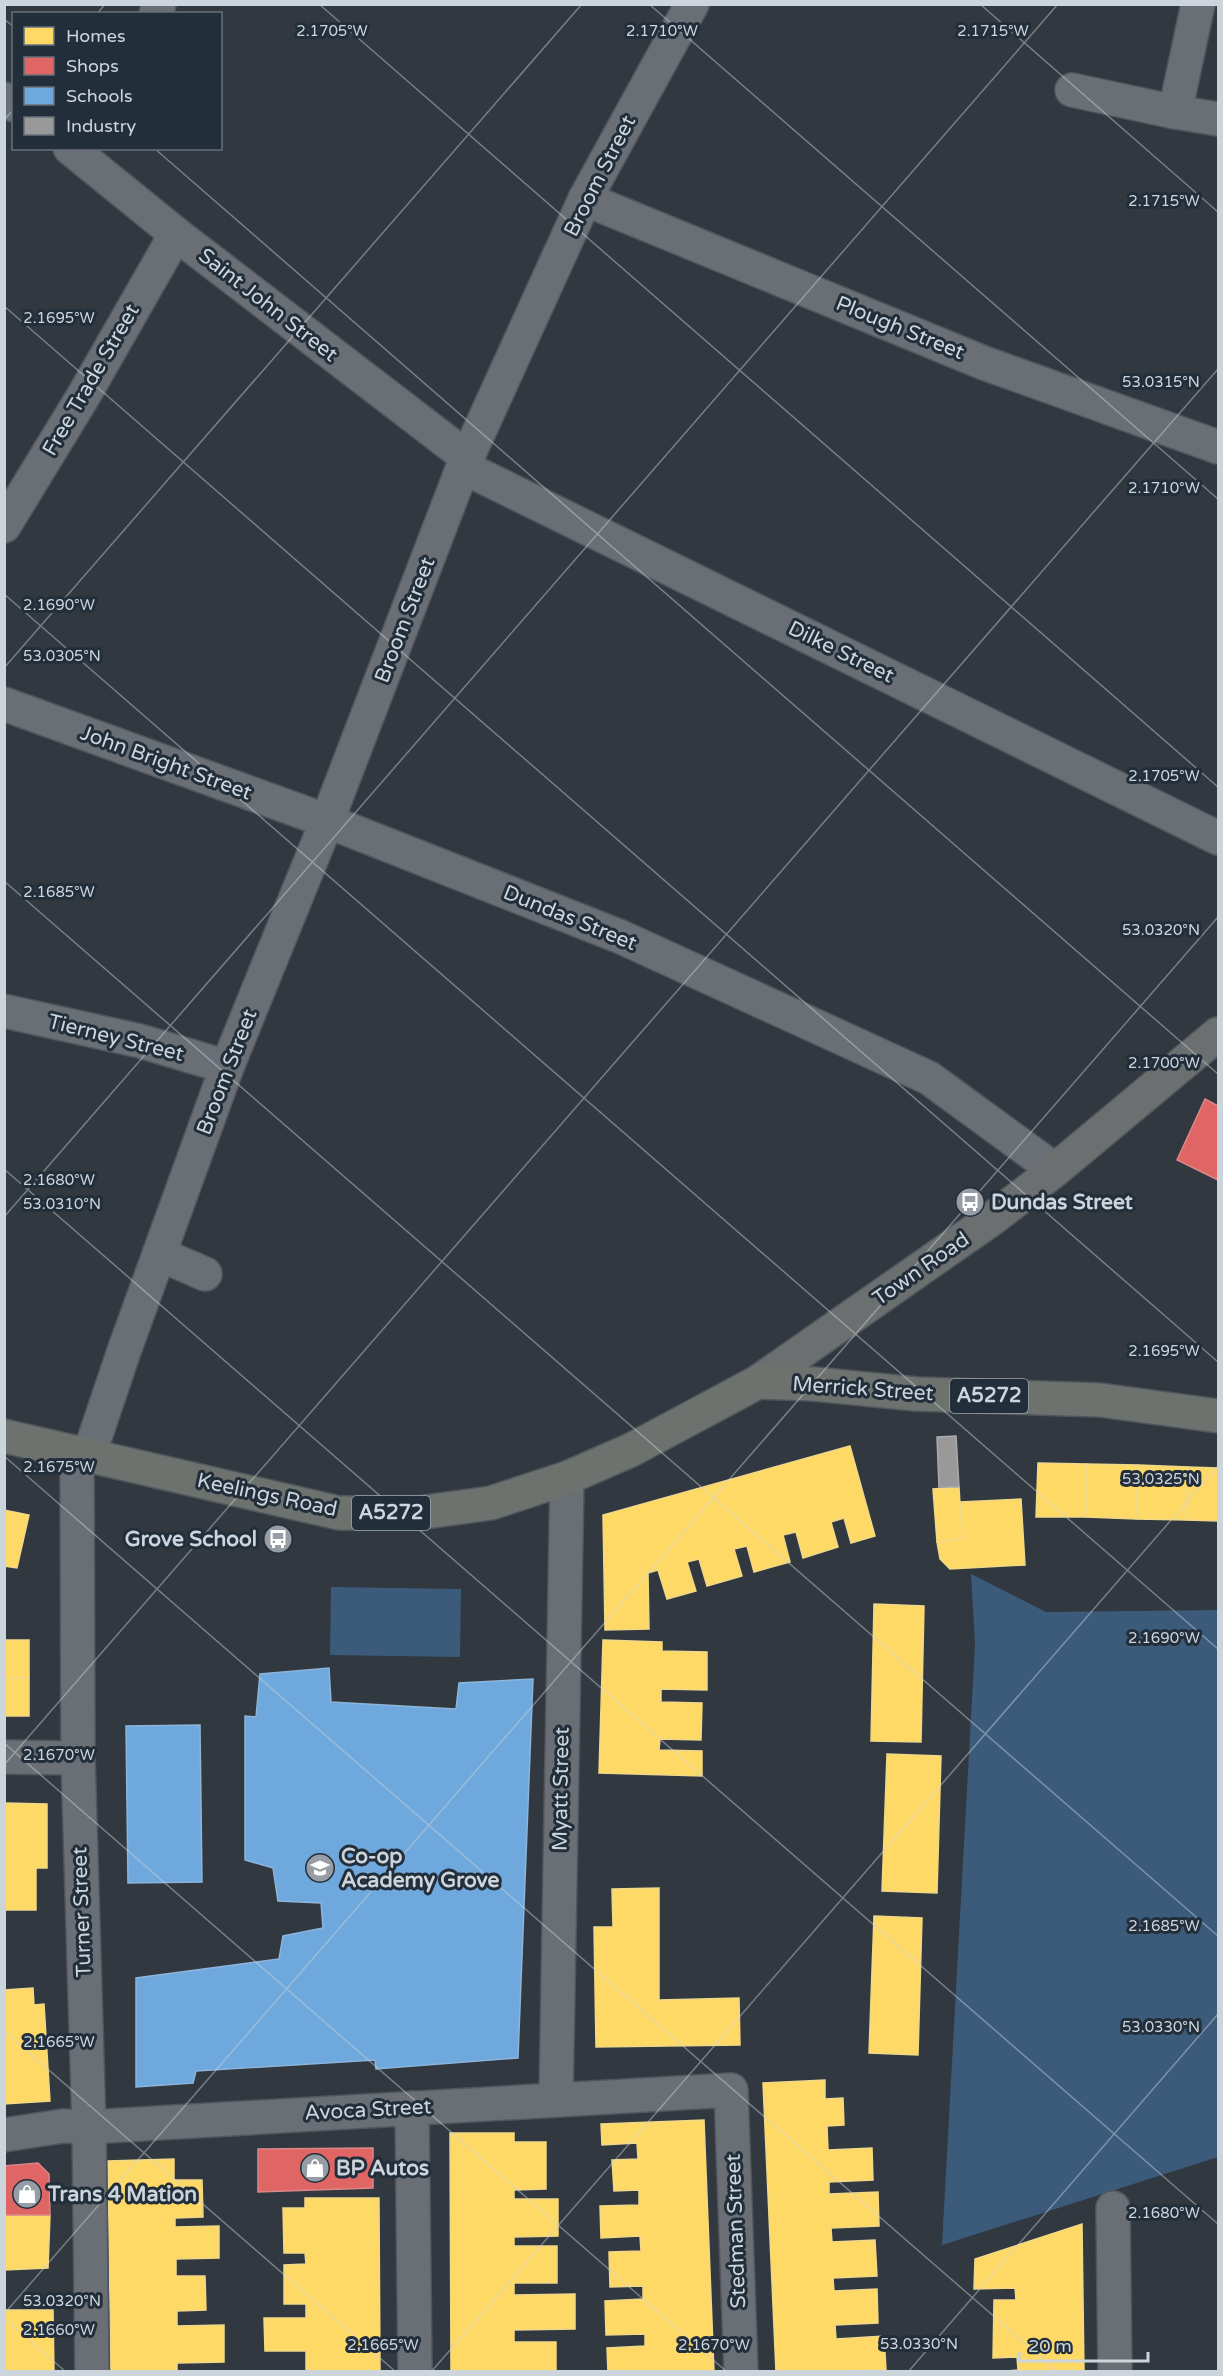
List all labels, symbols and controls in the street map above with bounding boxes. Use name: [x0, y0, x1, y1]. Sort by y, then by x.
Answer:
legend: [12, 12, 222, 150]
text: 2.1705°W: [296, 22, 368, 40]
text: 2.1710°W: [626, 22, 698, 40]
text: 2.1715°W: [957, 22, 1029, 40]
text: Homes: [66, 25, 126, 47]
text: Shops: [66, 55, 119, 77]
text: Schools: [66, 85, 133, 107]
street label: Broom Street: [559, 111, 641, 241]
text: Industry: [66, 115, 137, 137]
text: 2.1715°W: [1128, 192, 1200, 210]
street label: Saint John Street: [193, 243, 343, 367]
street label: Plough Street: [832, 291, 968, 365]
street label: Free Trade Street: [37, 300, 145, 460]
text: 2.1695°W: [23, 309, 95, 327]
text: 53.0315°N: [1122, 373, 1200, 391]
text: 2.1710°W: [1128, 479, 1200, 497]
street label: Broom Street: [370, 554, 440, 686]
text: 2.1690°W: [23, 596, 95, 614]
street label: Dilke Street: [784, 616, 898, 688]
text: 53.0305°N: [23, 647, 101, 665]
street label: John Bright Street: [77, 720, 255, 806]
text: 2.1705°W: [1128, 767, 1200, 785]
street label: Dundas Street: [500, 880, 640, 956]
text: 2.1685°W: [23, 883, 95, 901]
text: 53.0320°N: [1122, 921, 1200, 939]
street label: Broom Street: [192, 1006, 262, 1138]
street label: Tierney Street: [46, 1009, 186, 1067]
text: 2.1700°W: [1128, 1054, 1200, 1072]
text: 2.1680°W: [23, 1171, 95, 1189]
bus stop icon: Dundas Street: [954, 1186, 986, 1218]
place label: Dundas Street: [991, 1190, 1133, 1215]
text: 53.0310°N: [23, 1195, 101, 1213]
street label: Town Road: [868, 1227, 974, 1311]
text: 2.1695°W: [1128, 1342, 1200, 1360]
street label: Merrick Street: [792, 1372, 934, 1406]
road number: A5272: [950, 1379, 1028, 1413]
text: 2.1675°W: [23, 1458, 95, 1476]
street label: Keelings Road: [195, 1468, 339, 1522]
text: 53.0325°N: [1122, 1470, 1200, 1488]
road number: A5272: [352, 1496, 430, 1530]
bus stop icon: Grove School: [262, 1523, 294, 1555]
place label: Grove School: [125, 1527, 257, 1552]
text: 2.1690°W: [1128, 1629, 1200, 1647]
street label: Myatt Street: [547, 1727, 575, 1851]
text: 2.1670°W: [23, 1746, 95, 1764]
place label: Co-op Academy Grove: [341, 1844, 500, 1893]
street label: Turner Street: [67, 1846, 97, 1978]
school or university icon: Co-op Academy Grove: [304, 1852, 336, 1884]
text: 2.1685°W: [1128, 1917, 1200, 1935]
text: 53.0330°N: [1122, 2018, 1200, 2036]
text: 2.1665°W: [23, 2033, 95, 2051]
street label: Avoca Street: [304, 2094, 432, 2126]
shop icon: BP Autos: [299, 2152, 331, 2184]
street label: Stedman Street: [721, 2153, 751, 2309]
place label: BP Autos: [336, 2156, 429, 2181]
shop icon: Trans 4 Mation: [11, 2178, 43, 2210]
place label: Trans 4 Mation: [47, 2182, 197, 2207]
text: 2.1680°W: [1128, 2204, 1200, 2222]
text: 53.0320°N: [23, 2292, 101, 2310]
text: 2.1660°W: [23, 2321, 95, 2339]
scale bar: [1019, 2325, 1148, 2363]
text: 53.0330°N: [880, 2335, 958, 2353]
text: 20 m: [1028, 2335, 1072, 2357]
text: 2.1665°W: [347, 2336, 419, 2354]
text: 2.1670°W: [678, 2336, 750, 2354]

